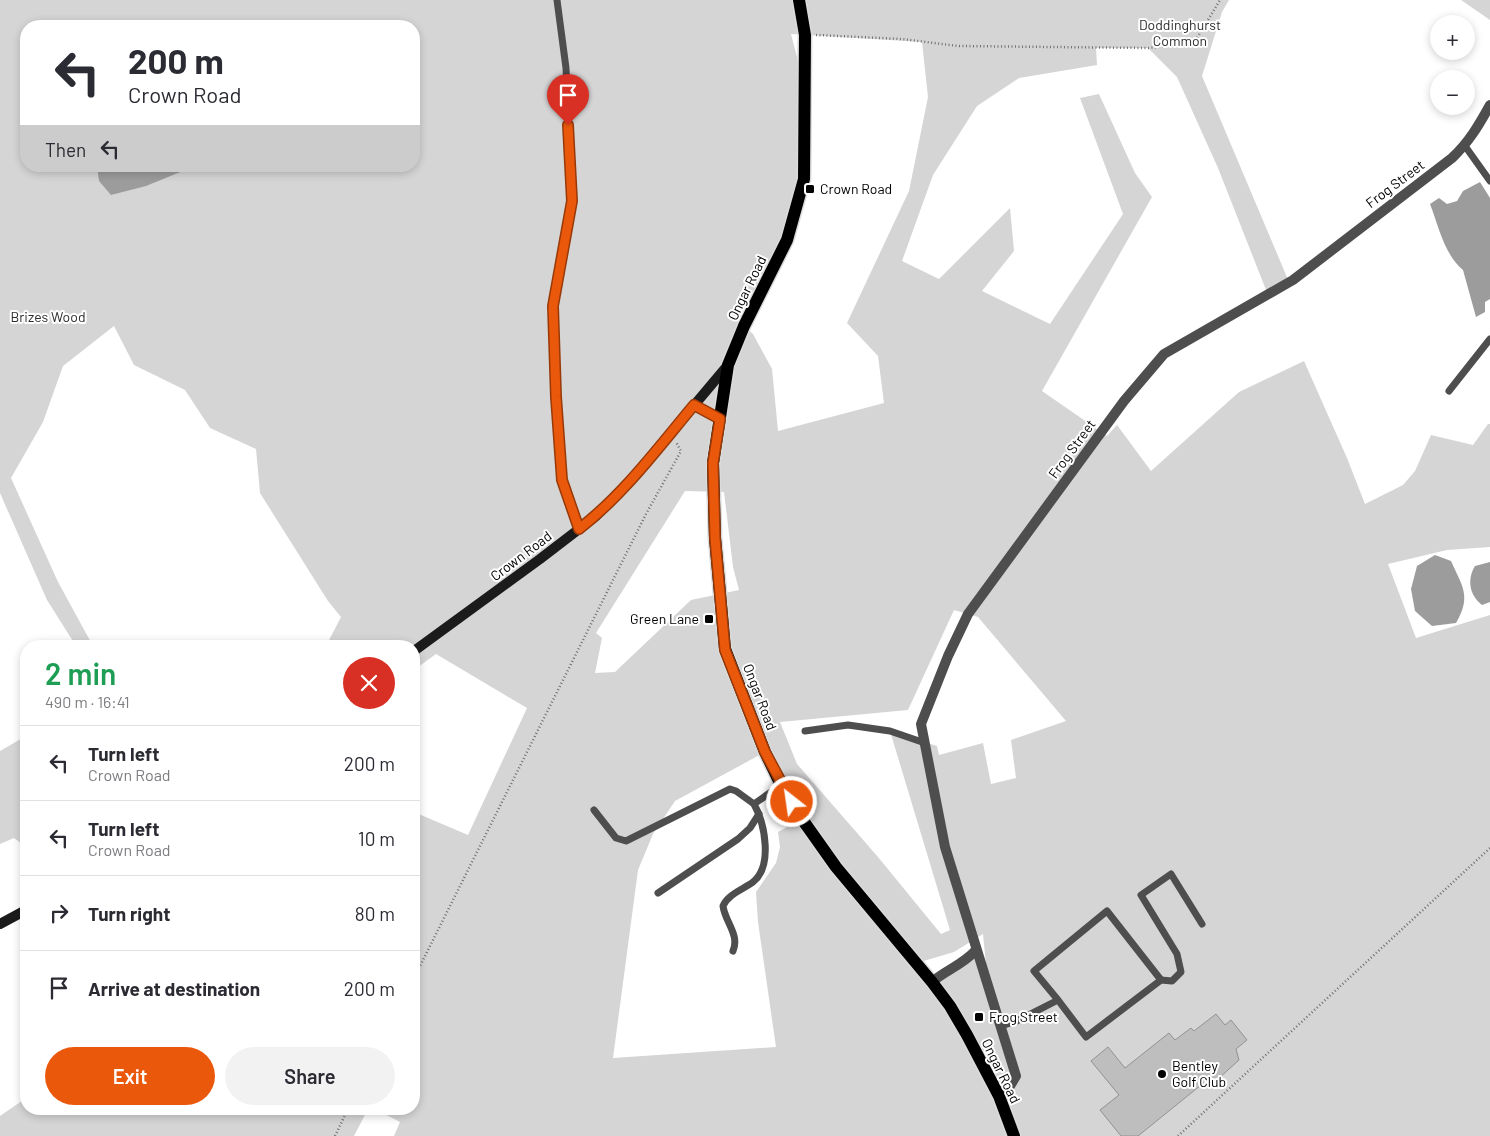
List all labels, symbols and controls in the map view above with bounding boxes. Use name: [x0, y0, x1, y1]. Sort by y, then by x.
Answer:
map controls: [1430, 15, 1475, 115]
button: +: [1430, 15, 1475, 60]
park label: Doddinghurst Common: [1139, 16, 1221, 49]
text: 200 m: [128, 39, 224, 81]
icon: left: [45, 40, 110, 105]
button: −: [1430, 70, 1475, 115]
pin: [547, 74, 589, 125]
text: Crown Road: [128, 81, 242, 107]
icon: arrive: [554, 81, 582, 109]
icon: left: [96, 135, 124, 163]
text: Then: [45, 138, 86, 161]
street label: Frog Street: [1362, 156, 1427, 211]
place label: Crown Road: [820, 180, 892, 197]
marker: Crown Road: [804, 183, 816, 195]
street label: Ongar Road: [724, 253, 769, 323]
park label: Brizes Wood: [10, 308, 86, 325]
street label: Frog Street: [1044, 416, 1099, 482]
street label: Crown Road: [487, 527, 555, 584]
place label: Green Lane: [630, 610, 699, 627]
marker: Green Lane: [703, 613, 715, 625]
text: 2 min: [45, 655, 116, 691]
button: close: [343, 657, 395, 709]
street label: Ongar Road: [740, 661, 781, 732]
text: 490 m · 16:41: [45, 692, 130, 711]
text: Turn left: [88, 742, 159, 765]
icon: left: [45, 749, 73, 777]
text: 200 m: [344, 752, 395, 775]
text: Crown Road: [88, 765, 171, 784]
position arrow: [765, 775, 817, 827]
text: Turn left: [88, 817, 159, 840]
icon: left: [45, 824, 73, 852]
text: 10 m: [358, 827, 395, 850]
text: Crown Road: [88, 840, 171, 859]
icon: right: [45, 899, 73, 927]
text: Turn right: [88, 902, 170, 925]
text: 80 m: [355, 902, 395, 925]
icon: arrive: [45, 974, 73, 1002]
text: Arrive at destination: [88, 977, 260, 1000]
text: 200 m: [344, 977, 395, 1000]
place label: Frog Street: [989, 1008, 1058, 1025]
marker: Frog Street: [973, 1011, 985, 1023]
street label: Ongar Road: [979, 1036, 1024, 1106]
button: Exit: [45, 1047, 215, 1105]
button: Share: [225, 1047, 395, 1105]
place label: Bentley Golf Club: [1172, 1057, 1226, 1090]
marker: Bentley Golf Club: [1156, 1068, 1168, 1080]

